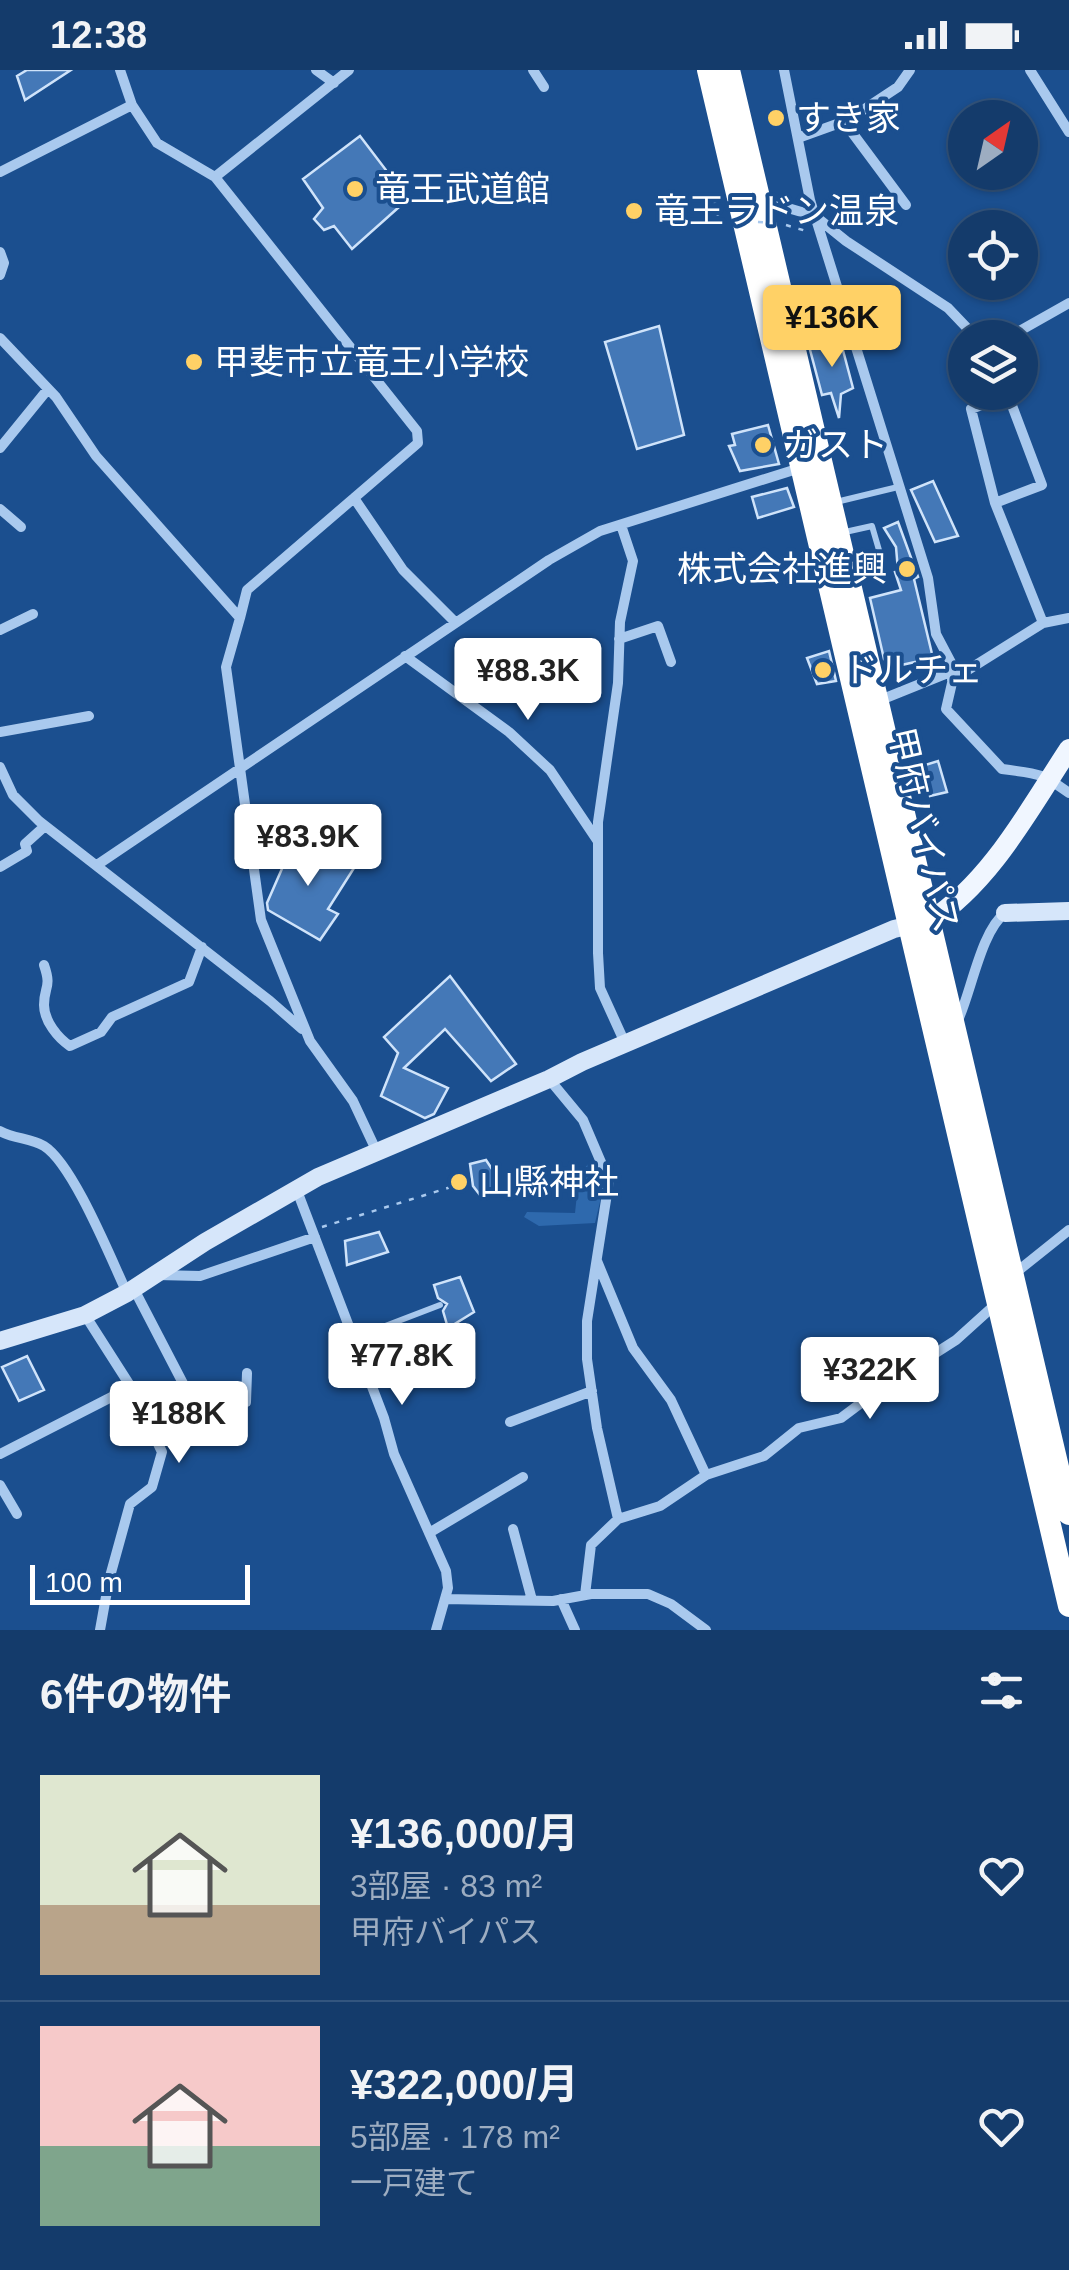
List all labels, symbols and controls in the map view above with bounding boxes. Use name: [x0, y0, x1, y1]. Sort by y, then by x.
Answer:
text: 12:38: [50, 14, 147, 56]
place label: すき家: [796, 98, 901, 137]
north arrow: [948, 100, 1038, 190]
map controls: [948, 100, 1038, 410]
marker: すき家: [765, 107, 787, 129]
place label: 竜王武道館: [375, 169, 550, 208]
marker: 竜王武道館: [344, 178, 366, 200]
place label: 竜王ラドン温泉: [654, 191, 899, 230]
marker: 竜王ラドン温泉: [623, 200, 645, 222]
button: locate: [948, 210, 1038, 300]
pin: ¥136K: [762, 285, 902, 370]
text: ¥136K: [785, 299, 879, 335]
button: layers: [948, 320, 1038, 410]
place label: 甲斐市立竜王小学校: [214, 342, 529, 381]
marker: 甲斐市立竜王小学校: [183, 351, 205, 373]
place label: ガスト: [783, 425, 888, 464]
marker: ガスト: [752, 434, 774, 456]
place label: 株式会社進興: [677, 549, 887, 588]
marker: 株式会社進興: [896, 558, 918, 580]
pin: ¥88.3K: [447, 638, 609, 723]
place label: ドルチェ: [843, 650, 983, 689]
text: ¥88.3K: [476, 652, 580, 688]
marker: ドルチェ: [812, 659, 834, 681]
street label: 甲府バイパス: [882, 724, 967, 936]
pin: ¥83.9K: [227, 804, 389, 889]
text: ¥83.9K: [256, 818, 360, 854]
place label: 山縣神社: [479, 1162, 619, 1201]
marker: 山縣神社: [448, 1171, 470, 1193]
pin: ¥77.8K: [321, 1323, 483, 1408]
text: ¥77.8K: [350, 1337, 454, 1373]
pin: ¥322K: [800, 1337, 940, 1422]
text: ¥322K: [823, 1351, 917, 1387]
pin: ¥188K: [109, 1381, 249, 1466]
text: ¥188K: [132, 1395, 226, 1431]
scale bar: [30, 1560, 250, 1604]
text: 100 m: [45, 1567, 123, 1598]
icon: filters: [974, 1663, 1029, 1718]
text: 6件の物件: [40, 1671, 231, 1718]
text: ¥136,000/月: [350, 1810, 579, 1857]
icon: home: [120, 1815, 240, 1935]
icon: heart: [974, 1848, 1029, 1903]
text: 3部屋 · 83 m²: [350, 1868, 542, 1904]
text: 甲府バイパス: [350, 1914, 541, 1950]
text: ¥322,000/月: [350, 2061, 579, 2108]
icon: home: [120, 2066, 240, 2186]
icon: heart: [974, 2099, 1029, 2154]
text: 5部屋 · 178 m²: [350, 2119, 560, 2155]
text: 一戸建て: [350, 2165, 478, 2201]

